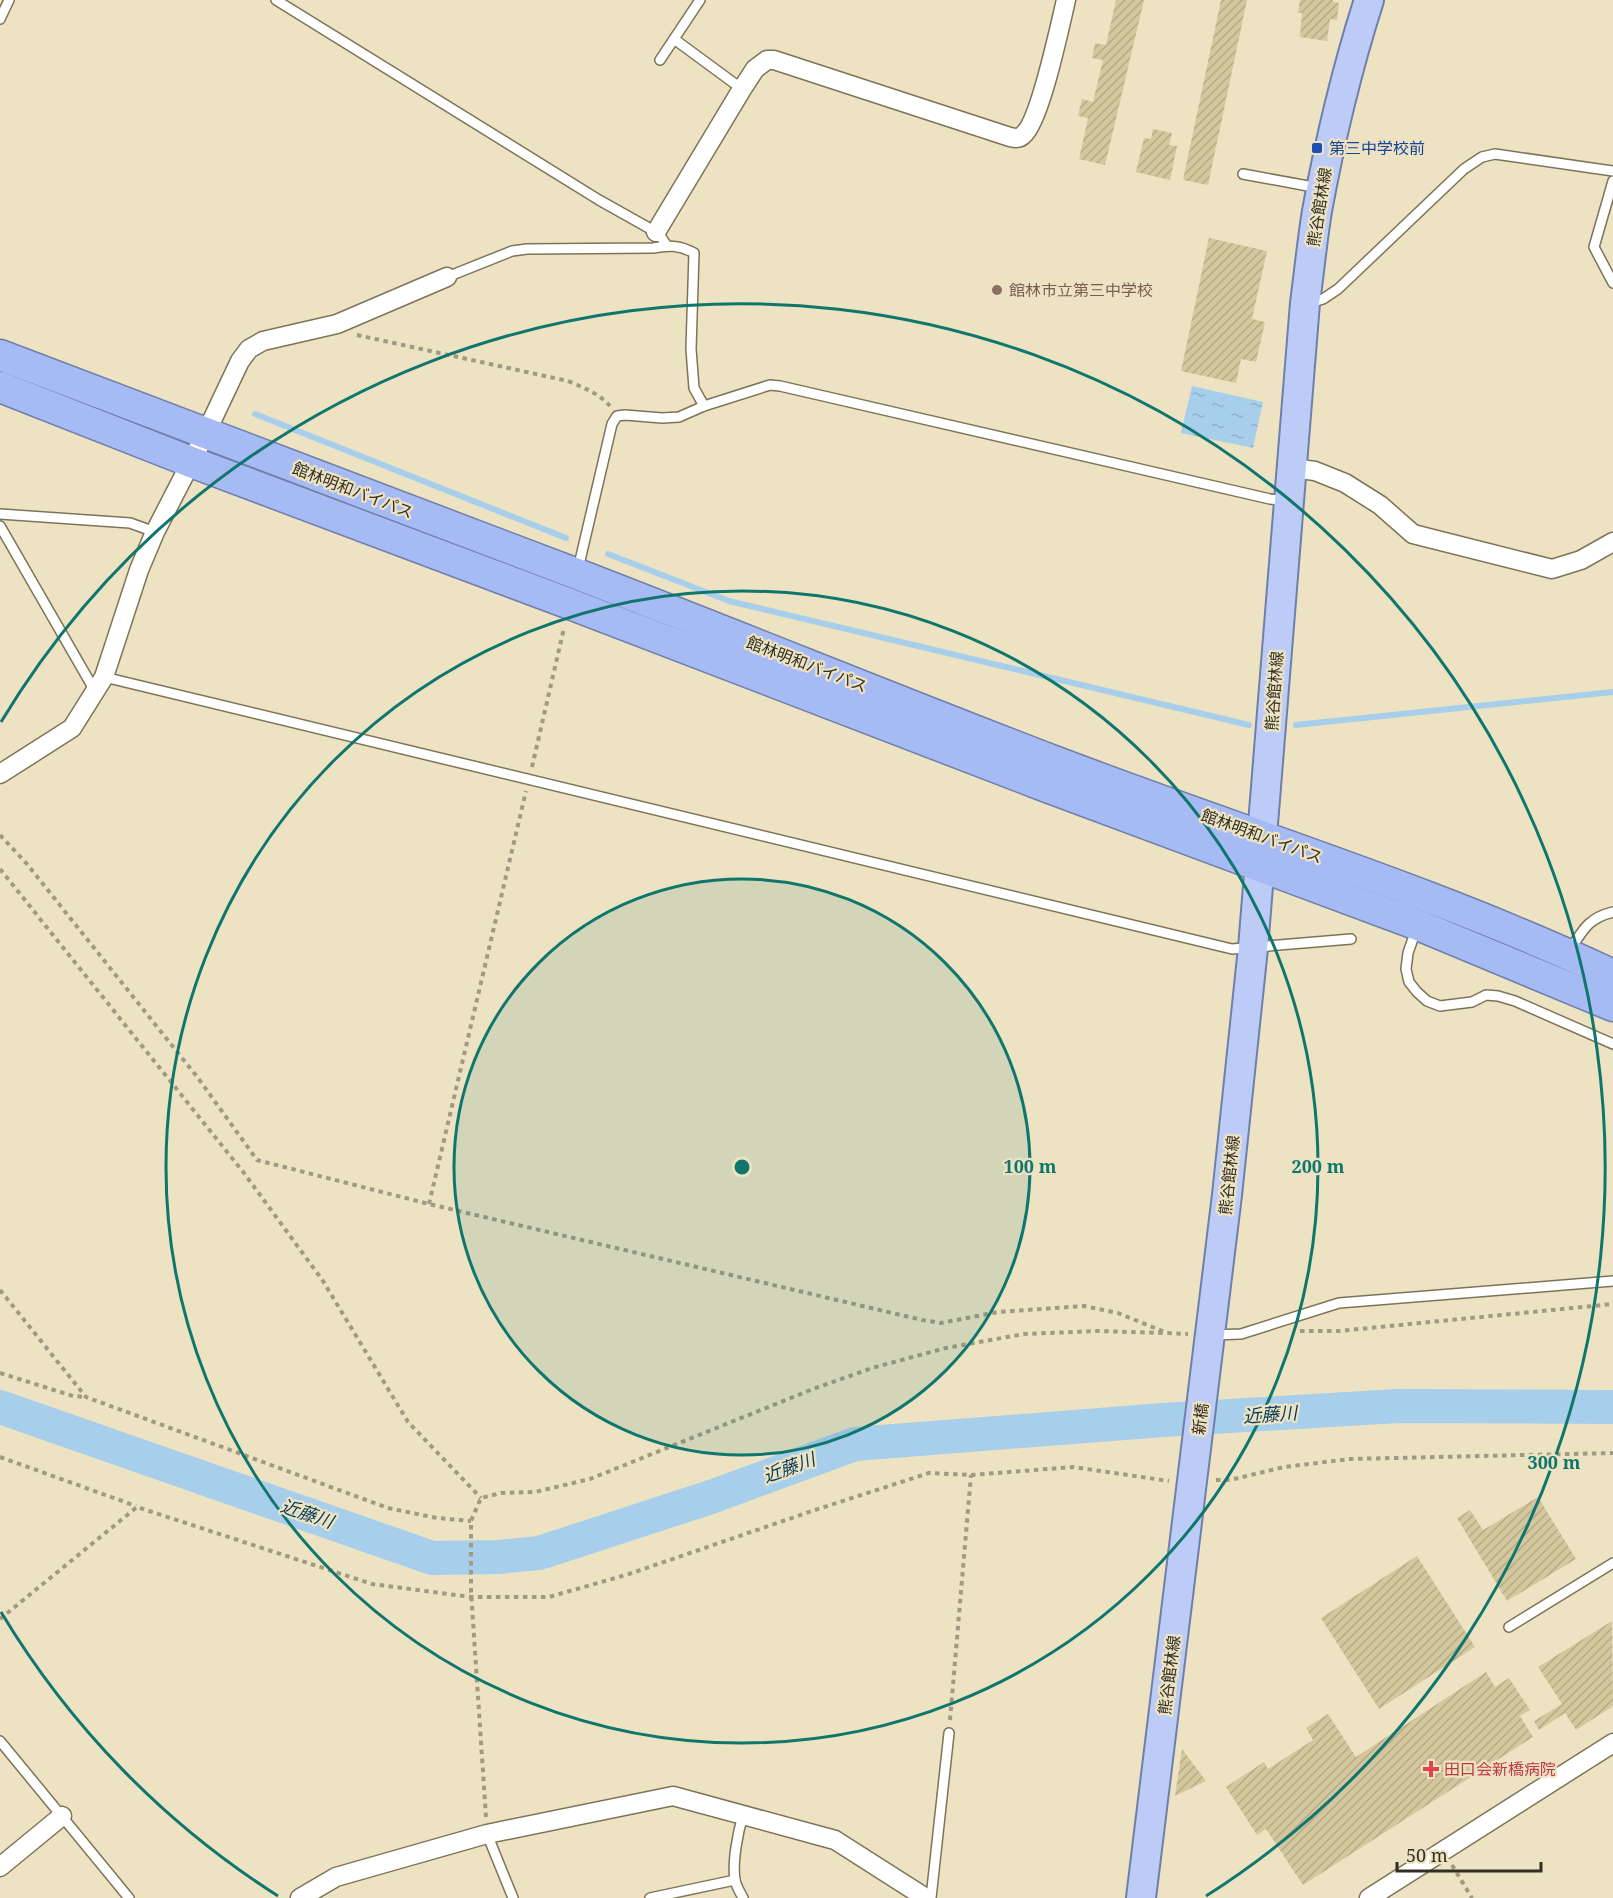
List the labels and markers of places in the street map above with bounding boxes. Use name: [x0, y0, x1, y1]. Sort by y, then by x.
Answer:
place label: 第三中学校前: [1329, 137, 1425, 159]
marker: 第三中学校前: [1310, 141, 1324, 155]
place label: 館林市立第三中学校: [1009, 279, 1153, 301]
marker: 館林市立第三中学校: [990, 283, 1004, 297]
centre of rings: [732, 1157, 752, 1177]
place label: 田口会新橋病院: [1444, 1758, 1556, 1780]
marker: 田口会新橋病院: [1422, 1760, 1440, 1778]

